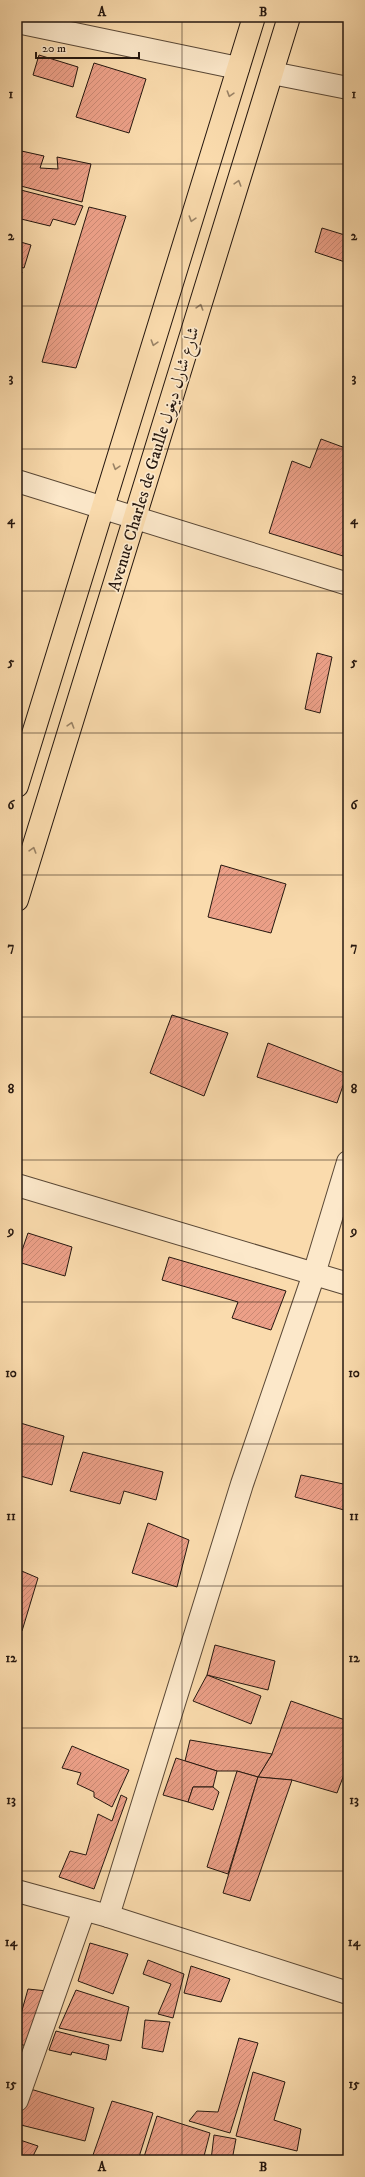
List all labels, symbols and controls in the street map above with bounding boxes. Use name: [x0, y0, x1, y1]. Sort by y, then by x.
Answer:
text: A: [97, 4, 107, 20]
text: B: [259, 4, 267, 20]
scale bar: [36, 34, 139, 60]
text: 20 m: [42, 41, 66, 56]
text: 1: [9, 86, 14, 102]
text: 1: [352, 86, 357, 102]
one-way arrow: [226, 91, 235, 98]
one-way arrow: [234, 179, 242, 186]
one-way arrow: [188, 215, 197, 222]
text: 2: [8, 228, 15, 244]
text: 2: [351, 228, 358, 244]
one-way arrow: [195, 304, 204, 311]
street label: Avenue Charles de Gaulle شارع شارل ديغول: [103, 324, 207, 595]
one-way arrow: [150, 339, 159, 346]
text: 3: [9, 370, 14, 386]
text: 3: [352, 370, 357, 386]
one-way arrow: [112, 464, 121, 471]
text: 4: [6, 512, 15, 529]
text: 4: [349, 512, 358, 529]
text: 5: [7, 654, 15, 670]
text: 5: [350, 654, 358, 670]
one-way arrow: [66, 722, 75, 729]
text: 6: [8, 797, 16, 813]
text: 6: [351, 797, 359, 813]
one-way arrow: [28, 846, 37, 853]
text: 7: [8, 939, 15, 955]
text: 7: [351, 939, 358, 955]
text: 8: [8, 1081, 15, 1097]
text: 8: [351, 1081, 358, 1097]
text: 9: [7, 1223, 14, 1239]
text: 9: [350, 1223, 357, 1239]
text: 10: [5, 1365, 17, 1381]
text: 10: [348, 1365, 360, 1381]
text: 11: [6, 1508, 16, 1524]
text: 11: [349, 1508, 359, 1524]
text: 12: [5, 1650, 17, 1666]
text: 12: [348, 1650, 360, 1666]
text: 13: [6, 1792, 16, 1808]
text: 13: [349, 1792, 359, 1808]
text: 14: [5, 1934, 18, 1951]
text: 14: [348, 1934, 361, 1951]
text: 15: [5, 2076, 17, 2092]
text: 15: [348, 2076, 360, 2092]
text: A: [97, 2159, 107, 2175]
text: B: [259, 2159, 267, 2175]

